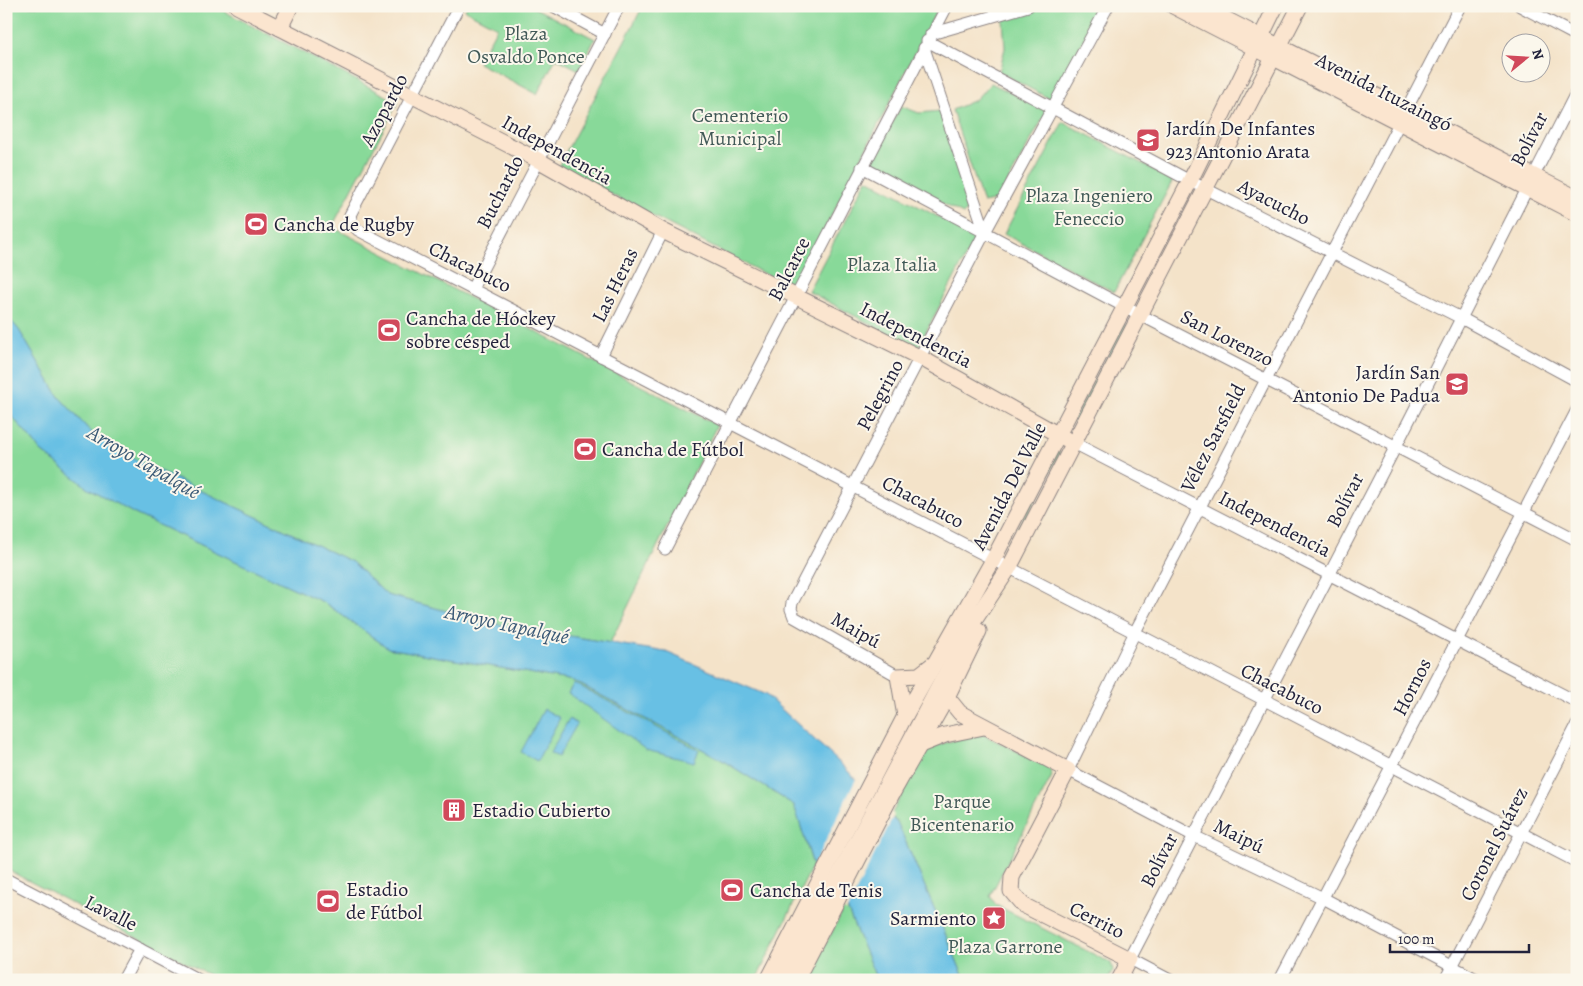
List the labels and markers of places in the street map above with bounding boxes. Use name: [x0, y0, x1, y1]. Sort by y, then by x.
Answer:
place label: Jardín De Infantes 923 Antonio Arata: [1166, 115, 1315, 165]
school or university icon: Jardín De Infantes 923 Antonio Arata: [1135, 127, 1161, 153]
sports icon: Cancha de Rugby: [243, 211, 269, 237]
place label: Cancha de Rugby: [274, 211, 415, 238]
place label: Cancha de Hóckey sobre césped: [406, 305, 557, 355]
sports icon: Cancha de Hóckey sobre césped: [376, 317, 402, 343]
place label: Jardín San Antonio De Padua: [1292, 359, 1441, 409]
school or university icon: Jardín San Antonio De Padua: [1444, 371, 1470, 397]
sports icon: Cancha de Fútbol: [572, 436, 598, 462]
place label: Cancha de Fútbol: [602, 436, 744, 463]
building icon: Estadio Cubierto: [441, 797, 467, 823]
place label: Estadio Cubierto: [472, 797, 610, 824]
place label: Estadio de Fútbol: [346, 876, 422, 926]
sports icon: Cancha de Tenis: [719, 877, 745, 903]
place label: Cancha de Tenis: [750, 877, 882, 904]
sports icon: Estadio de Fútbol: [315, 888, 341, 914]
place label: Sarmiento: [890, 905, 976, 932]
place icon: Sarmiento: [981, 905, 1007, 931]

